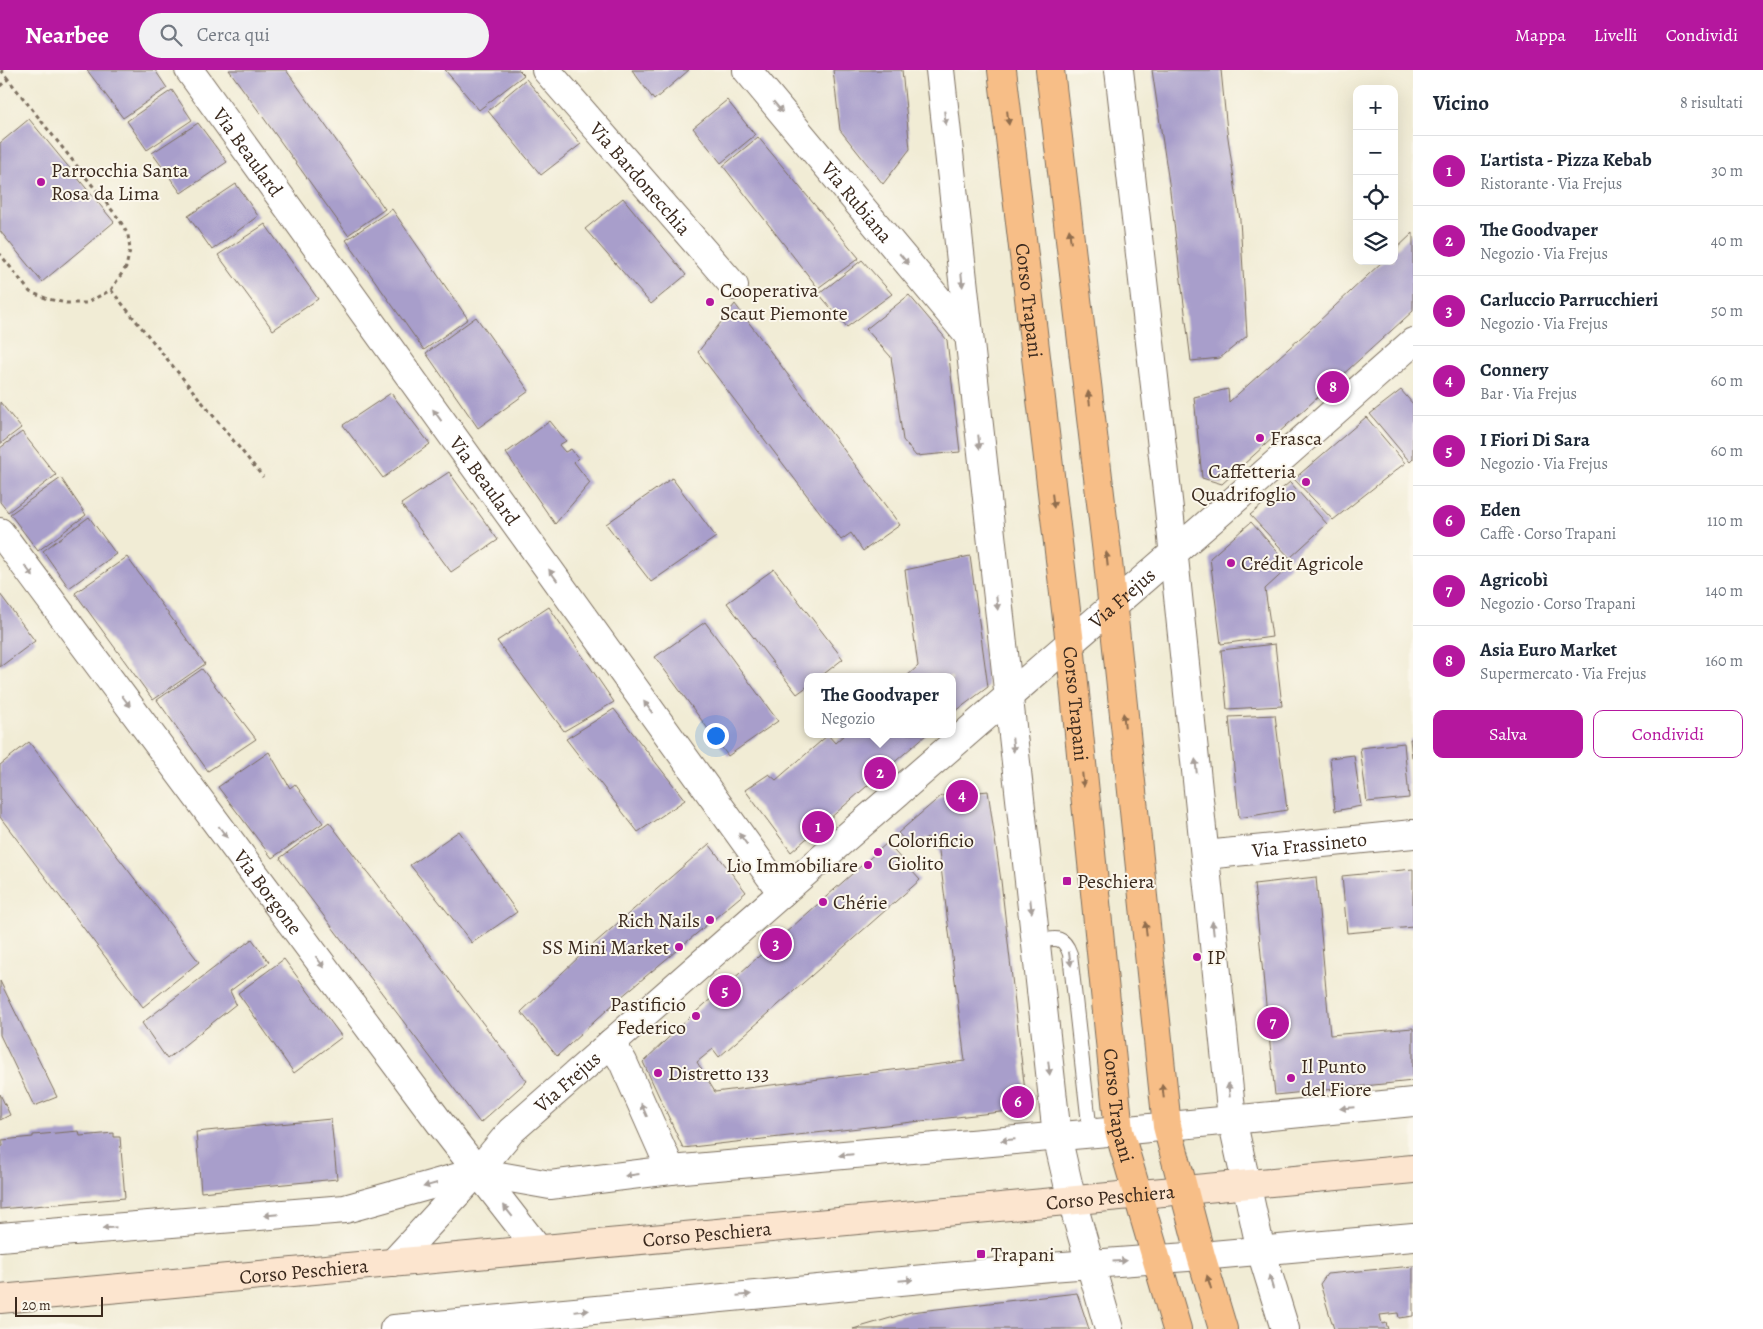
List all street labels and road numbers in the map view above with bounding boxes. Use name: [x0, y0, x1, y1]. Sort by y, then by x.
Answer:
street label: Via Beaulard: [206, 101, 289, 202]
street label: Via Bardonecchia: [583, 115, 698, 242]
street label: Via Rubiana: [815, 155, 899, 249]
street label: Corso Trapani: [1009, 242, 1049, 359]
street label: Via Beaulard: [443, 430, 526, 531]
street label: Via Frejus: [1082, 561, 1161, 635]
street label: Corso Trapani: [1057, 645, 1095, 762]
street label: Via Frassineto: [1250, 825, 1368, 864]
street label: Via Borgone: [227, 843, 309, 940]
street label: Via Frejus: [527, 1045, 606, 1119]
street label: Corso Trapani: [1097, 1047, 1141, 1166]
street label: Corso Peschiera: [1045, 1177, 1177, 1216]
street label: Corso Peschiera: [641, 1215, 773, 1253]
street label: Corso Peschiera: [238, 1252, 370, 1290]

